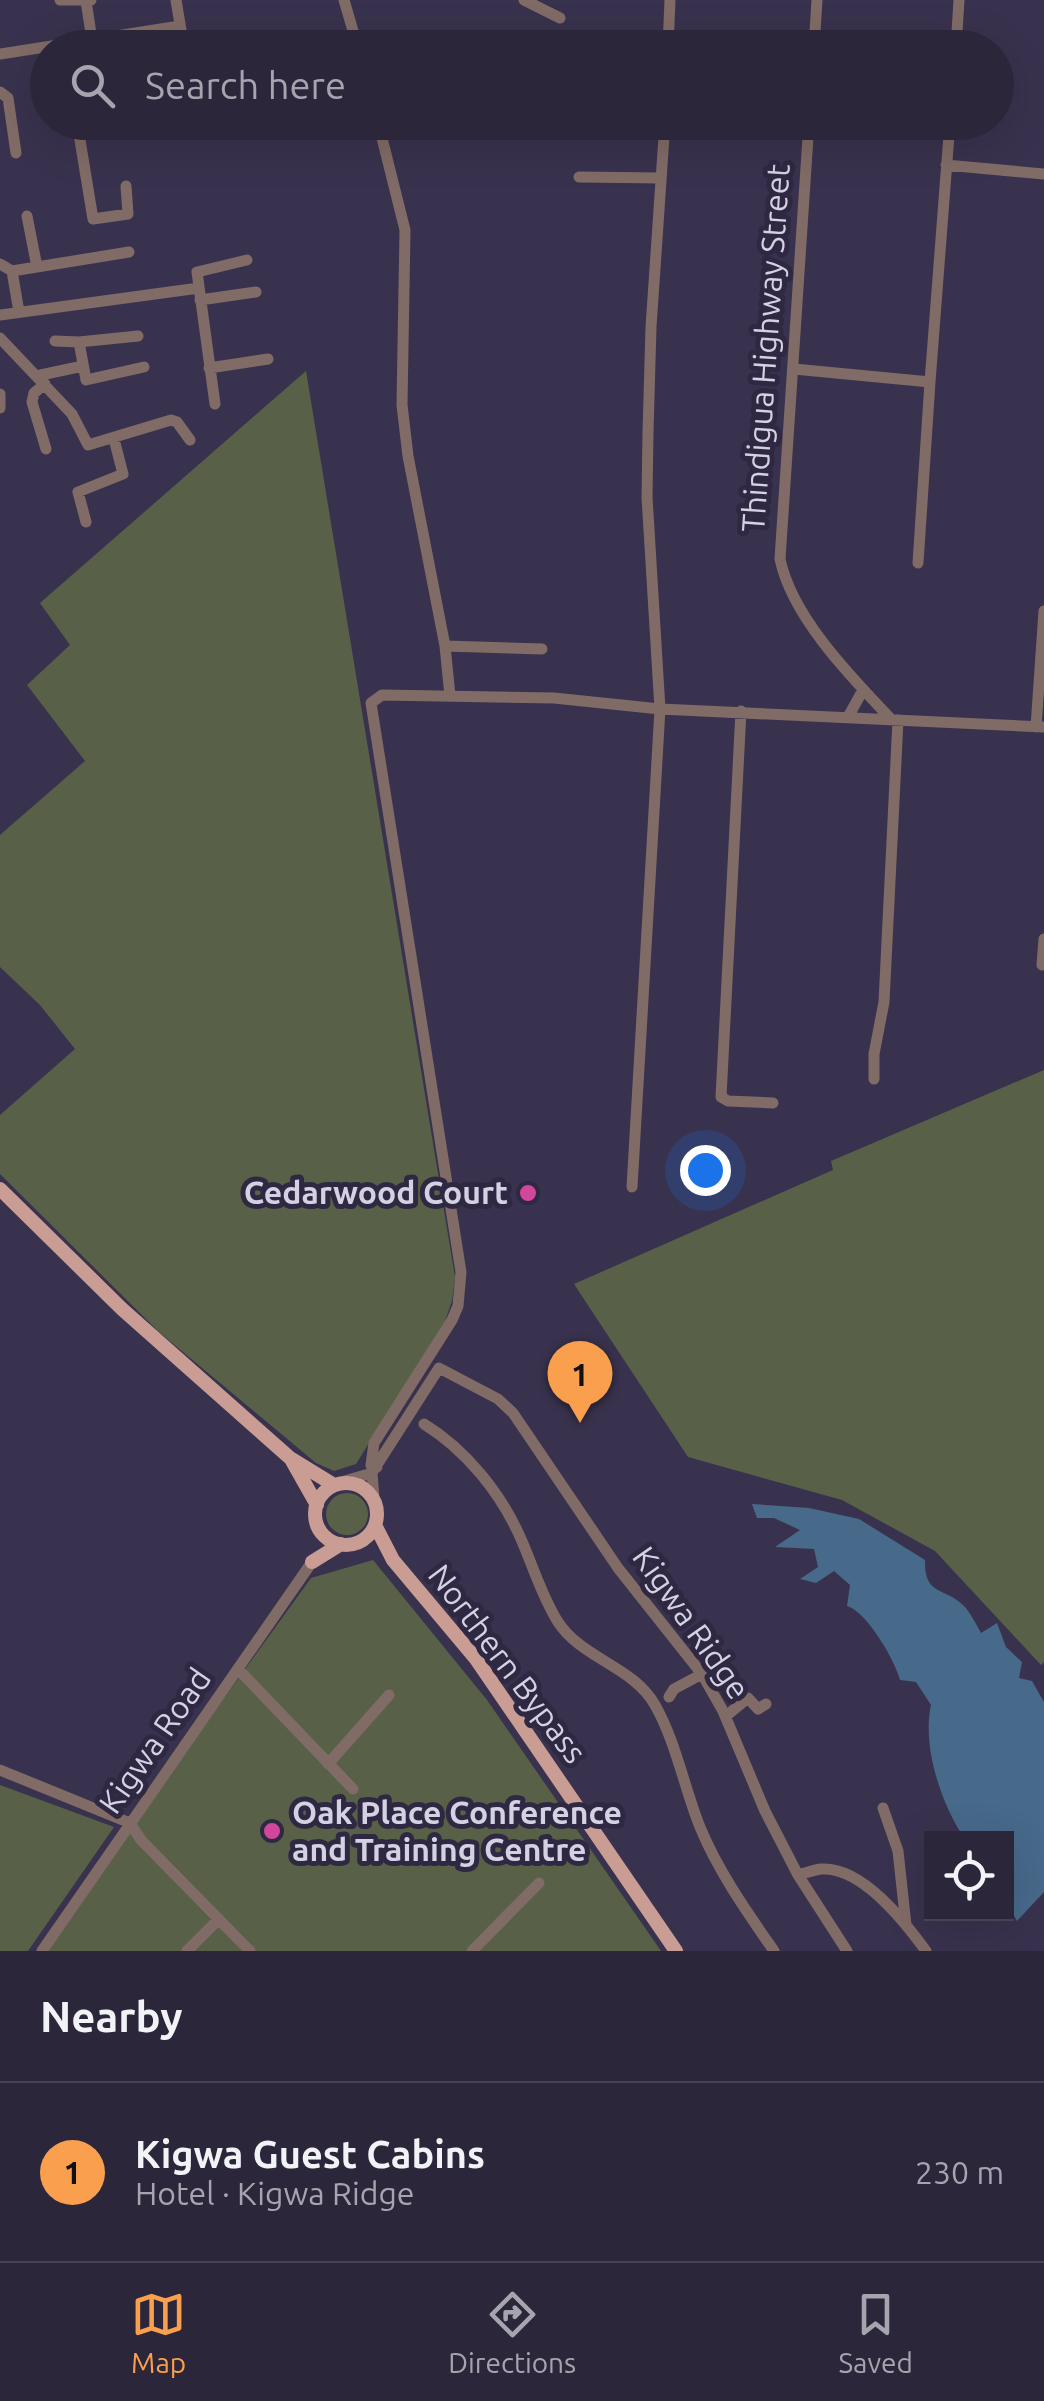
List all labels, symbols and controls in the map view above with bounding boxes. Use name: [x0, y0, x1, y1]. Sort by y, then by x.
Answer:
search box: [30, 30, 1014, 140]
icon: search: [65, 58, 120, 113]
text: Search here: [145, 64, 346, 106]
street label: Thindigua Highway Street: [734, 162, 796, 533]
your location: [680, 1145, 731, 1196]
place label: Cedarwood Court: [244, 1174, 508, 1210]
marker: Cedarwood Court: [517, 1182, 539, 1204]
pin: 1: [548, 1340, 612, 1423]
street label: Kigwa Ridge: [626, 1539, 757, 1705]
street label: Northern Bypass: [422, 1557, 594, 1770]
street label: Kigwa Road: [91, 1661, 217, 1820]
place label: Oak Place Conference and Training Centre: [292, 1794, 622, 1867]
marker: Oak Place Conference and Training Centre: [261, 1820, 283, 1842]
map controls: [924, 1831, 1014, 1921]
button: locate: [924, 1831, 1014, 1921]
text: Nearby: [40, 1993, 183, 2040]
text: Kigwa Guest Cabins: [135, 2133, 485, 2175]
text: 1: [63, 2154, 82, 2190]
text: 230 m: [915, 2154, 1004, 2190]
text: Hotel · Kigwa Ridge: [135, 2175, 415, 2211]
tab: Map: [131, 2287, 186, 2378]
tab: Directions: [448, 2287, 576, 2378]
tab: Saved: [838, 2287, 913, 2378]

